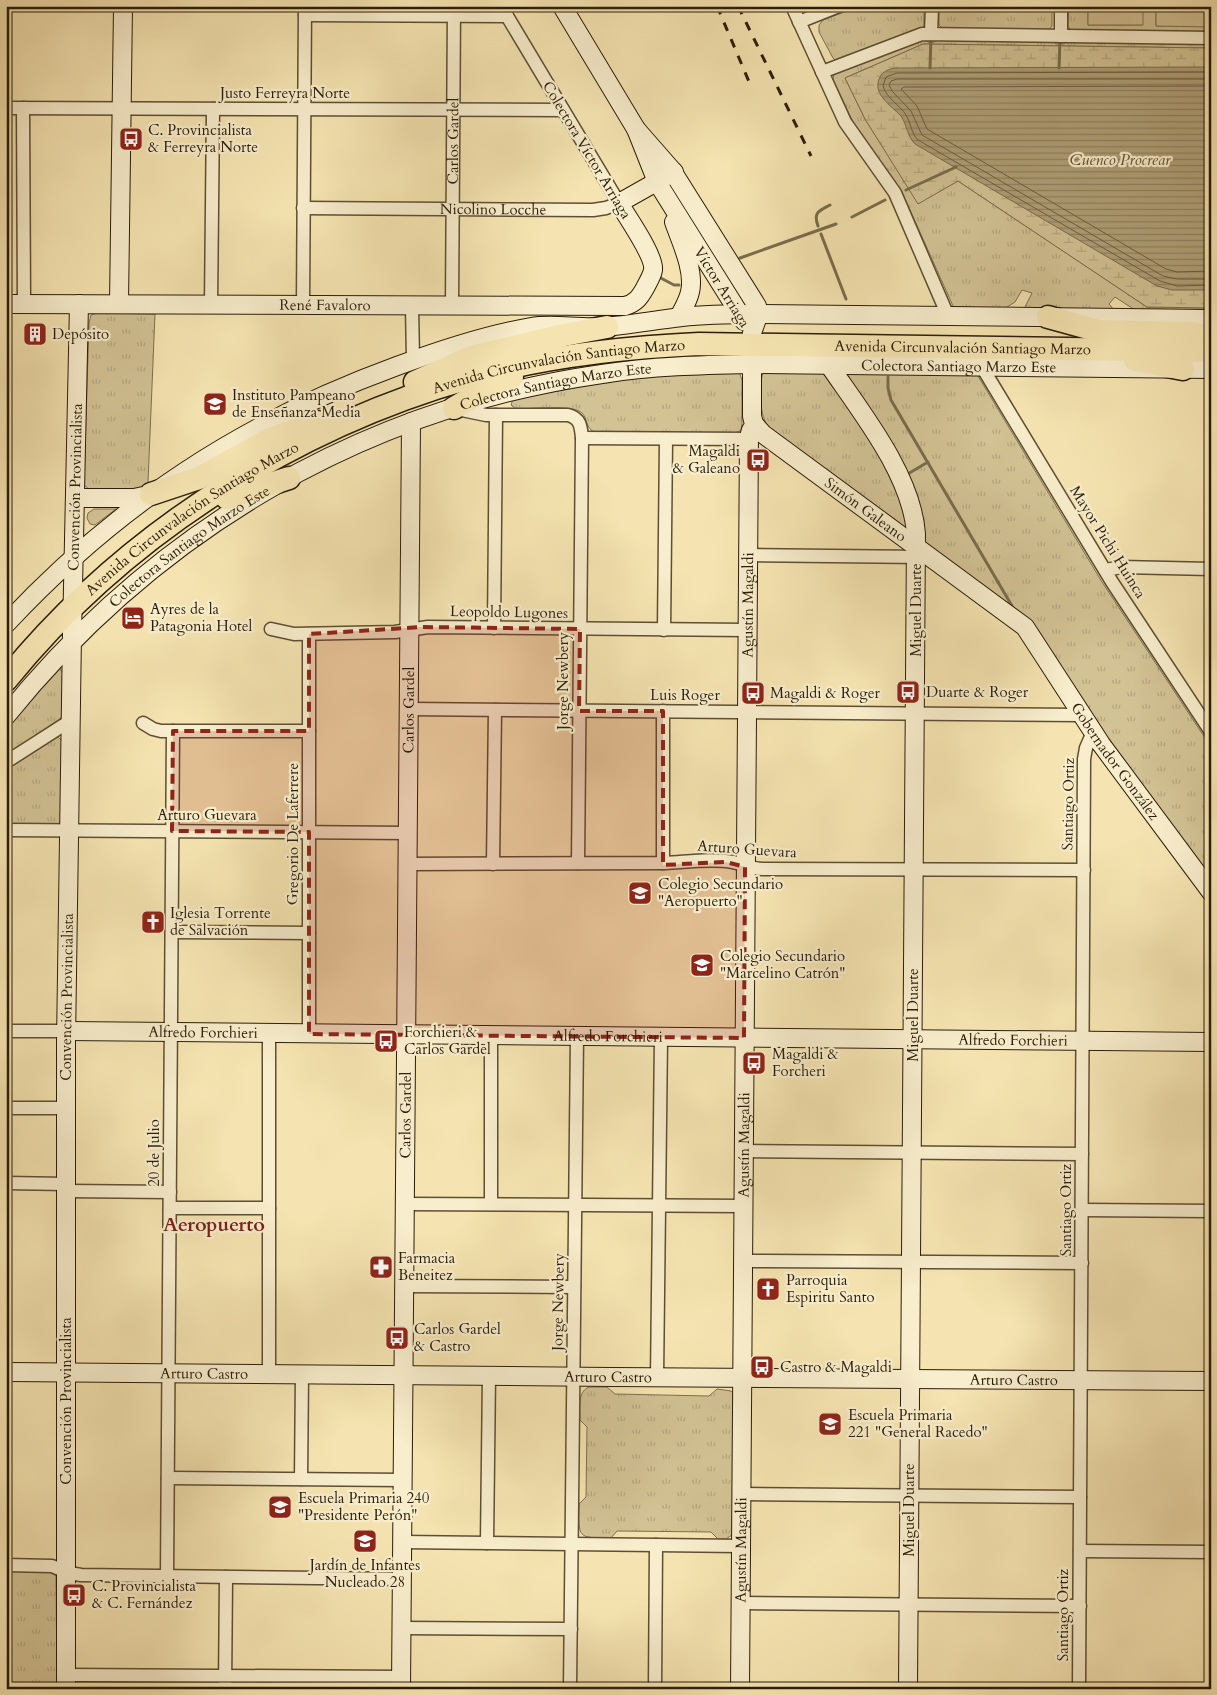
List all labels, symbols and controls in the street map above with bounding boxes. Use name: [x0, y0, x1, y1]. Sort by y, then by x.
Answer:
street label: Colectora Víctor Arriaga: [538, 77, 636, 223]
street label: Justo Ferreyra Norte: [218, 83, 350, 103]
street label: Carlos Gardel: [443, 97, 463, 185]
place label: C. Provincialista & Ferreyra Norte: [148, 120, 258, 157]
bus stop icon: C. Provincialista & Ferreyra Norte: [118, 126, 144, 152]
water label: Cuenco Procrear: [1070, 149, 1171, 171]
street label: Nicolino Locche: [440, 199, 547, 220]
street label: Víctor Arriaga: [689, 243, 755, 332]
street label: René Favaloro: [279, 295, 371, 315]
building icon: Depósito: [22, 321, 48, 347]
place label: Depósito: [52, 324, 109, 344]
street label: Avenida Circunvalación Santiago Marzo: [430, 335, 686, 398]
street label: Avenida Circunvalación Santiago Marzo: [834, 336, 1091, 359]
street label: Colectora Santiago Marzo Este: [861, 355, 1057, 377]
street label: Colectora Santiago Marzo Este: [457, 358, 653, 415]
place label: Instituto Pampeano de Enseñanza Media: [232, 385, 361, 422]
school or university icon: Instituto Pampeano de Enseñanza Media: [202, 391, 228, 417]
street label: Convención Provincialista: [63, 403, 87, 571]
street label: Avenida Circunvalación Santiago Marzo: [81, 437, 302, 600]
place label: Magaldi & Galeano: [673, 441, 740, 478]
bus stop icon: Magaldi & Galeano: [745, 447, 771, 473]
street label: Simón Galeano: [820, 473, 911, 546]
street label: Colectora Santiago Marzo Este: [104, 481, 274, 612]
street label: Mayor Pichi Huinca: [1065, 482, 1151, 603]
street label: Agustín Magaldi: [737, 552, 758, 658]
street label: Miguel Duarte: [906, 563, 926, 657]
place label: Ayres de la Patagonia Hotel: [150, 599, 253, 636]
street label: Leopoldo Lugones: [450, 601, 568, 623]
hotel icon: Ayres de la Patagonia Hotel: [120, 605, 146, 631]
street label: Jorge Newbery: [553, 632, 573, 732]
street label: Carlos Gardel: [398, 666, 419, 754]
bus stop icon: Duarte & Roger: [895, 679, 921, 705]
bus stop icon: Magaldi & Roger: [740, 680, 766, 706]
place label: Duarte & Roger: [926, 682, 1029, 702]
place label: Magaldi & Roger: [770, 683, 880, 703]
street label: Luis Roger: [650, 685, 720, 705]
street label: Gobernador González: [1067, 699, 1164, 824]
street label: Santiago Ortiz: [1057, 757, 1079, 850]
street label: Gregorio De Laferrere: [283, 763, 303, 905]
street label: Arturo Guevara: [157, 805, 257, 825]
street label: Arturo Guevara: [697, 836, 798, 862]
place label: Colegio Secundario "Aeropuerto": [658, 874, 783, 911]
school or university icon: Colegio Secundario "Aeropuerto": [627, 880, 653, 906]
place label: Iglesia Torrente de Salvación: [170, 903, 271, 940]
church icon: Iglesia Torrente de Salvación: [140, 909, 166, 935]
street label: Convención Provincialista: [56, 913, 78, 1081]
place label: Colegio Secundario "Marcelino Catrón": [720, 946, 845, 983]
school or university icon: Colegio Secundario "Marcelino Catrón": [689, 952, 715, 978]
street label: Miguel Duarte: [903, 968, 923, 1062]
street label: Alfredo Forchieri: [148, 1022, 258, 1043]
place label: Forchieri & Carlos Gardel: [404, 1022, 491, 1059]
street label: Alfredo Forchieri: [553, 1026, 663, 1047]
bus stop icon: Forchieri & Carlos Gardel: [373, 1028, 399, 1054]
street label: Alfredo Forchieri: [958, 1030, 1068, 1051]
place label: Magaldi & Forcheri: [772, 1044, 839, 1081]
bus stop icon: Magaldi & Forcheri: [741, 1050, 767, 1076]
street label: Carlos Gardel: [395, 1071, 416, 1159]
street label: Agustín Magaldi: [734, 1092, 754, 1198]
street label: 20 de Julio: [144, 1119, 164, 1187]
street label: Santiago Ortiz: [1056, 1163, 1076, 1256]
district label: Aeropuerto: [163, 1211, 265, 1238]
place label: Farmacia Beneitez: [398, 1248, 456, 1285]
street label: Jorge Newbery: [547, 1253, 569, 1353]
pharmacy icon: Farmacia Beneitez: [368, 1254, 394, 1280]
place label: Parroquia Espiritu Santo: [786, 1270, 875, 1307]
church icon: Parroquia Espiritu Santo: [755, 1276, 781, 1302]
street label: Convención Provincialista: [56, 1317, 76, 1485]
place label: Carlos Gardel & Castro: [414, 1319, 501, 1356]
bus stop icon: Carlos Gardel & Castro: [384, 1325, 410, 1351]
bus stop icon: Castro & Magaldi: [749, 1354, 775, 1380]
place label: Castro & Magaldi: [780, 1357, 892, 1377]
street label: Arturo Castro: [160, 1363, 248, 1384]
street label: Arturo Castro: [564, 1367, 652, 1387]
street label: Arturo Castro: [970, 1370, 1058, 1390]
place label: Escuela Primaria 221 "General Racedo": [848, 1405, 988, 1442]
school or university icon: Escuela Primaria 221 "General Racedo": [817, 1411, 843, 1437]
street label: Miguel Duarte: [899, 1463, 919, 1557]
place label: Escuela Primaria 240 "Presidente Perón": [298, 1488, 430, 1525]
school or university icon: Escuela Primaria 240 "Presidente Perón": [267, 1494, 293, 1520]
street label: Agustín Magaldi: [731, 1497, 751, 1603]
school or university icon: Jardín de Infantes Nucleado 28: [352, 1528, 378, 1554]
place label: Jardín de Infantes Nucleado 28: [308, 1555, 420, 1592]
street label: Santiago Ortiz: [1053, 1568, 1073, 1661]
place label: C. Provincialista & C. Fernández: [92, 1576, 196, 1613]
bus stop icon: C. Provincialista & C. Fernández: [61, 1582, 87, 1608]

